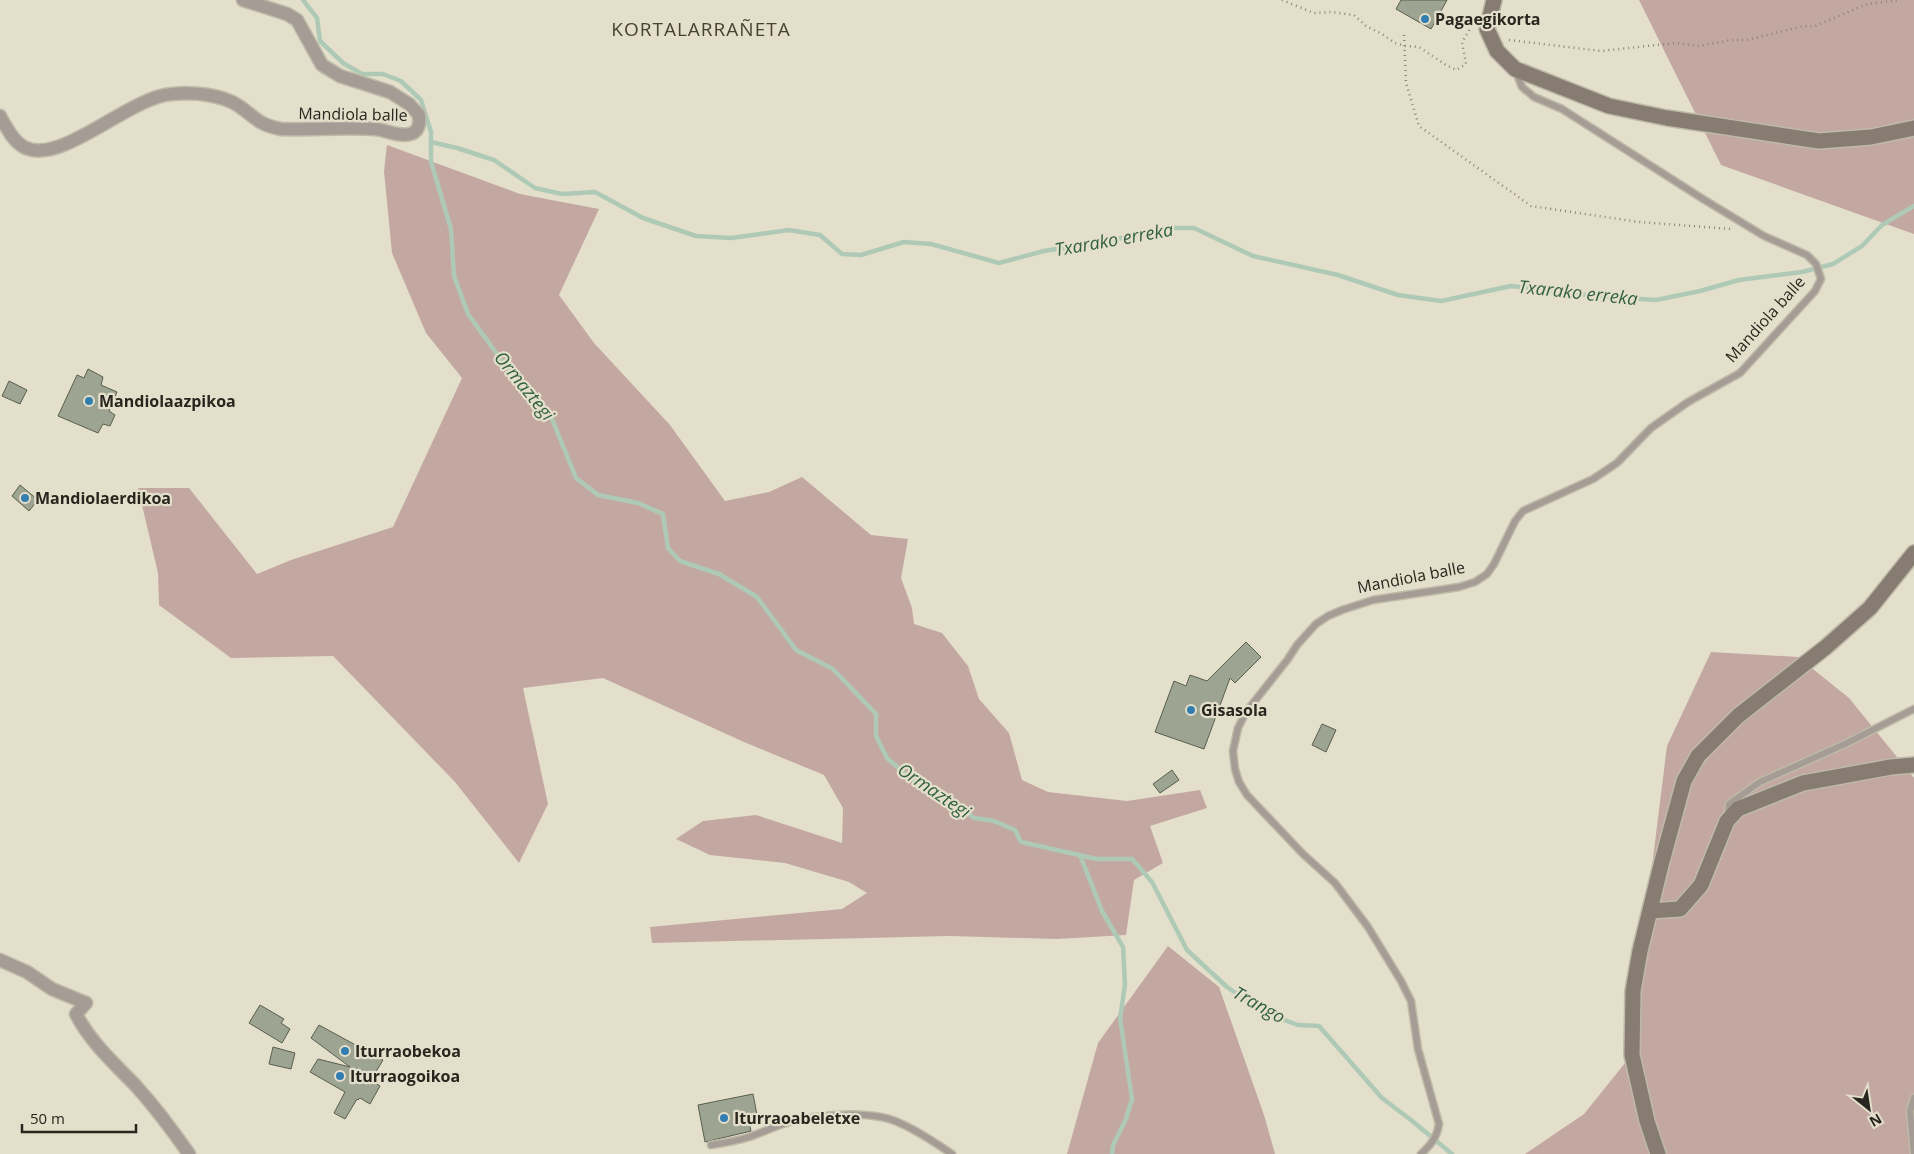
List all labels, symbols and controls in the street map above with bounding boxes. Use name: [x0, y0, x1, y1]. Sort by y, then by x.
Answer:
place label: Pagaegikorta: [1435, 8, 1541, 30]
marker: Pagaegikorta: [1419, 13, 1431, 25]
district label: KORTALARRAÑETA: [611, 16, 791, 42]
street label: Mandiola balle: [298, 102, 408, 126]
water label: Txarako erreka: [1053, 217, 1175, 261]
street label: Mandiola balle: [1720, 271, 1810, 367]
water label: Txarako erreka: [1517, 274, 1639, 310]
water label: Ormaztegi: [489, 346, 560, 425]
place label: Mandiolaazpikoa: [99, 390, 236, 412]
marker: Mandiolaazpikoa: [83, 395, 95, 407]
place label: Mandiolaerdikoa: [35, 487, 171, 509]
marker: Mandiolaerdikoa: [19, 492, 31, 504]
street label: Mandiola balle: [1355, 556, 1467, 598]
place label: Gisasola: [1201, 699, 1268, 721]
marker: Gisasola: [1185, 704, 1197, 716]
water label: Ormaztegi: [894, 757, 976, 824]
water label: Trango: [1229, 980, 1290, 1028]
place label: Iturraobekoa: [355, 1040, 461, 1062]
marker: Iturraobekoa: [339, 1045, 351, 1057]
place label: Iturraogoikoa: [350, 1065, 460, 1087]
marker: Iturraogoikoa: [334, 1070, 346, 1082]
north arrow: [1844, 1084, 1894, 1134]
scale bar: [22, 1102, 136, 1134]
place label: Iturraoabeletxe: [734, 1107, 860, 1129]
text: 50 m: [30, 1108, 65, 1128]
text: N: [1866, 1110, 1885, 1132]
marker: Iturraoabeletxe: [718, 1112, 730, 1124]

